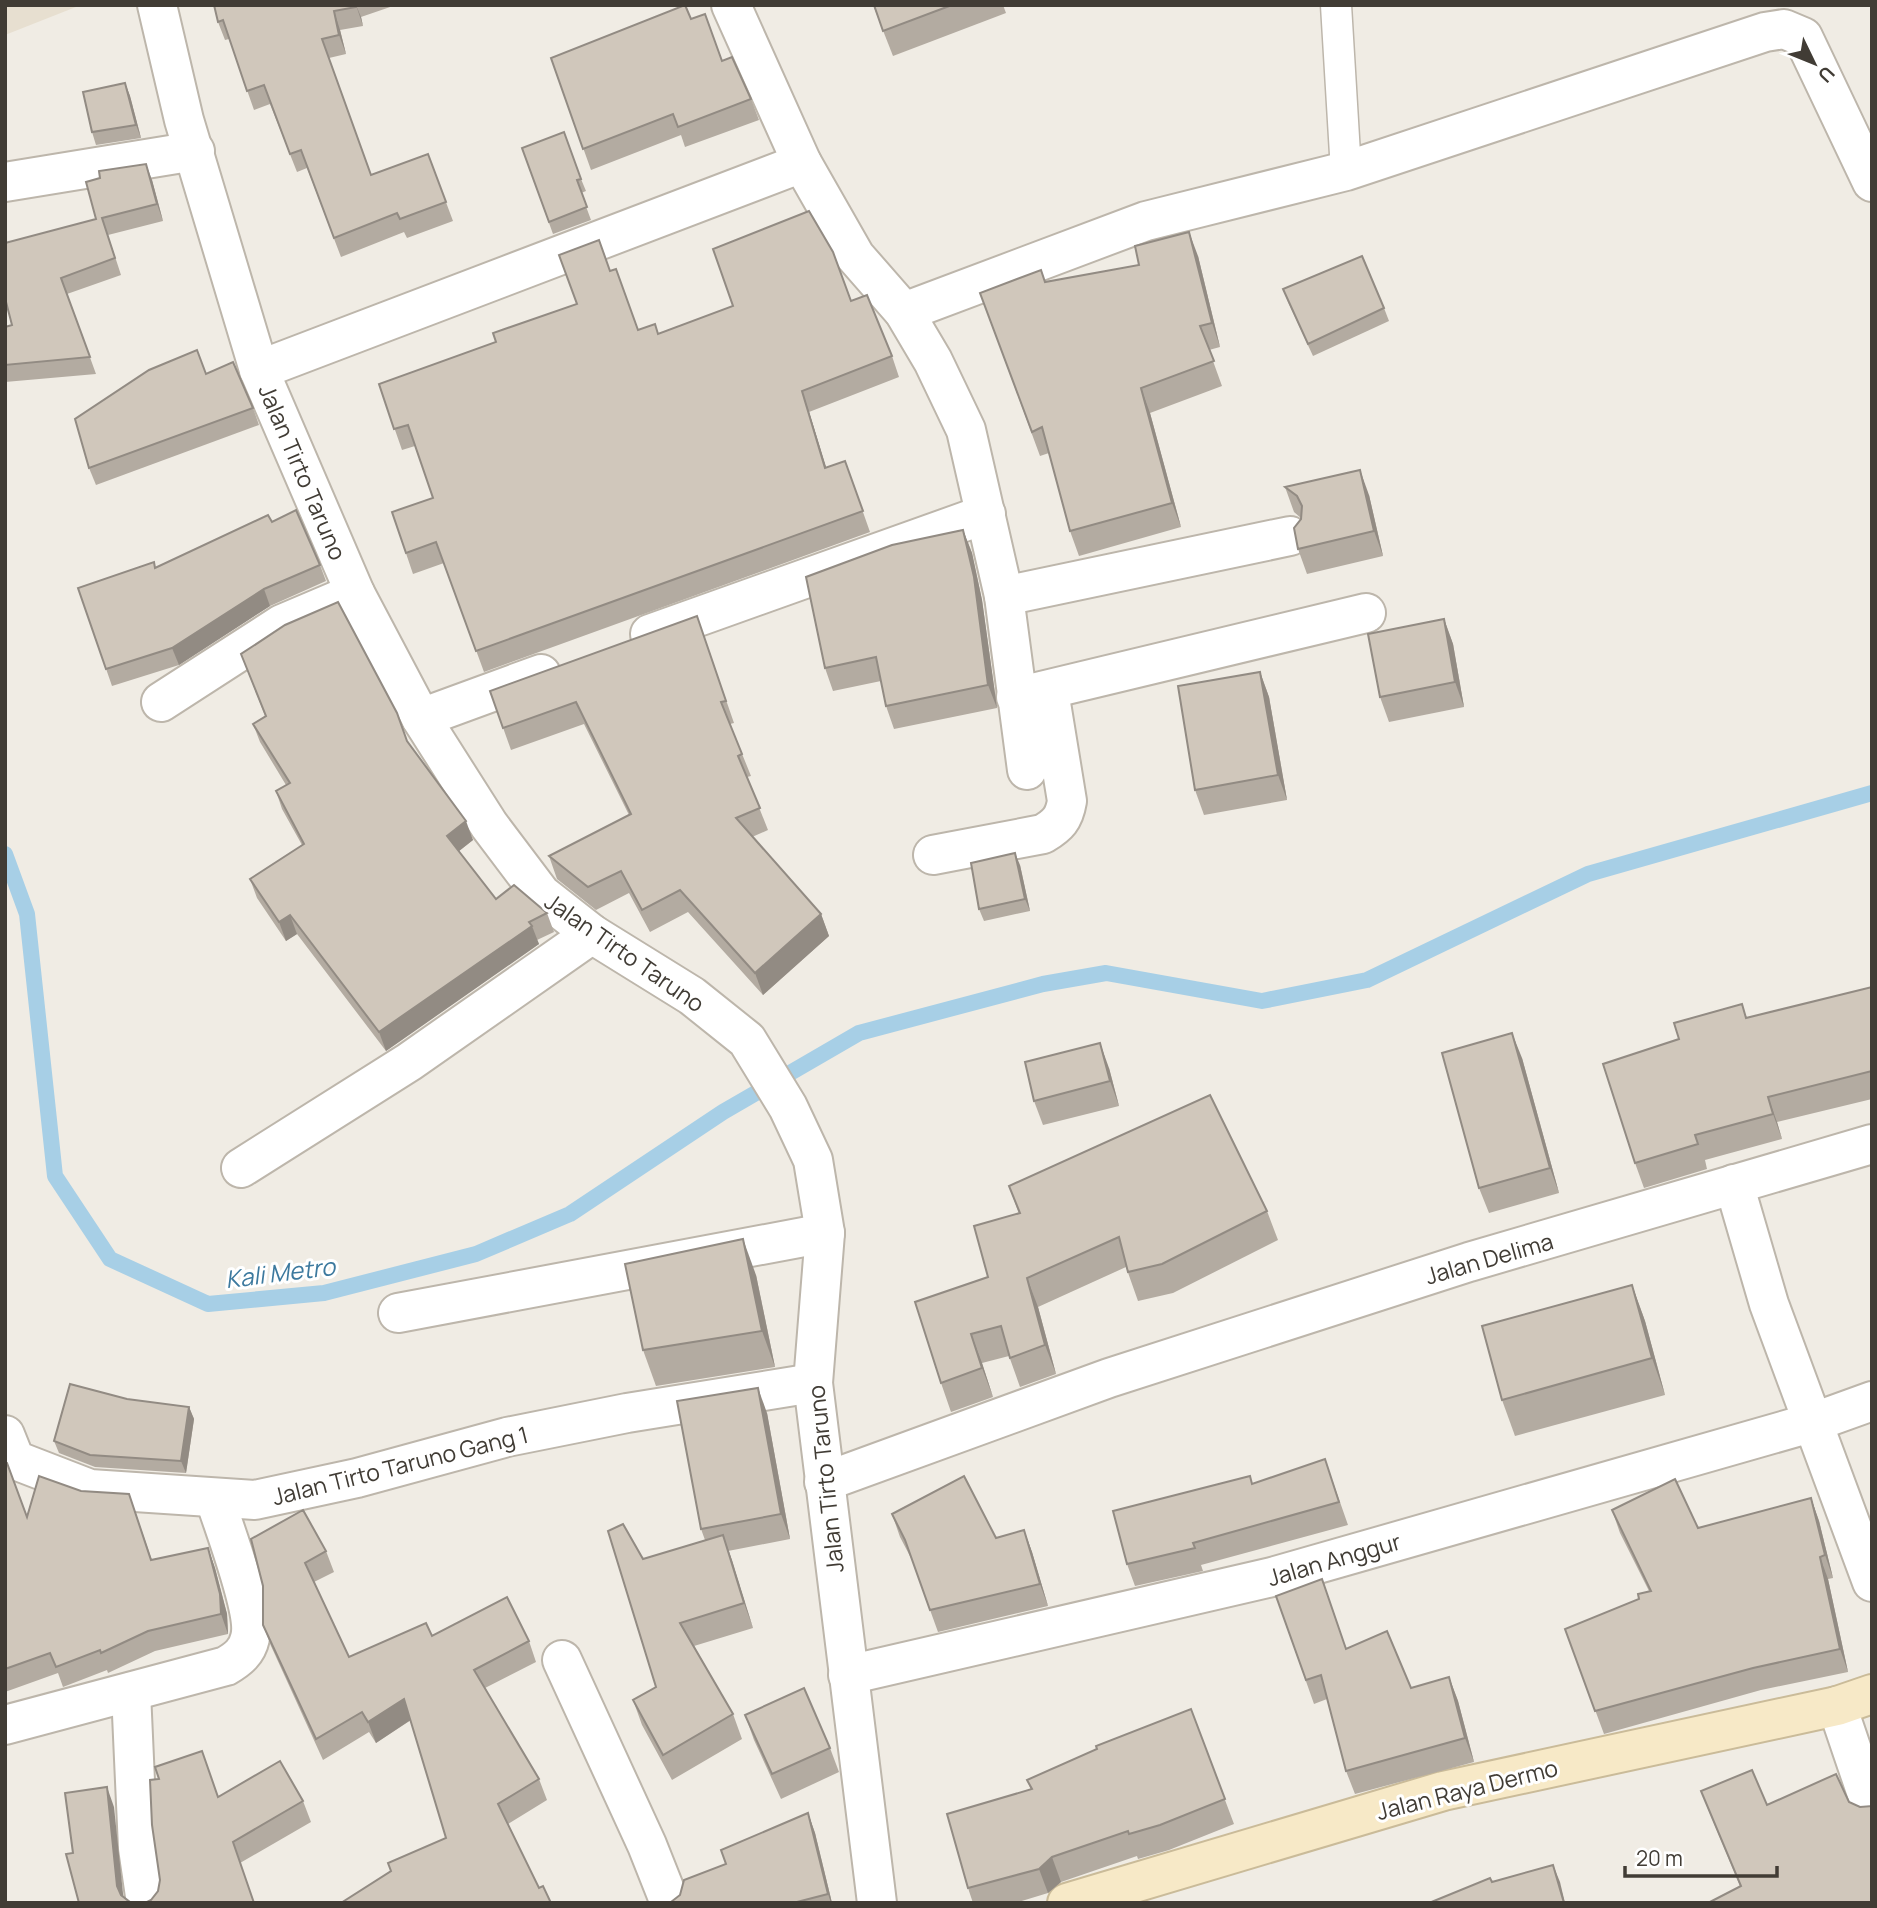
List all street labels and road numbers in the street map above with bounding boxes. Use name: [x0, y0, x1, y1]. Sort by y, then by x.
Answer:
street label: Jalan Tirto Taruno: [252, 379, 354, 565]
street label: Jalan Tirto Taruno: [539, 885, 711, 1019]
street label: Jalan Delima: [1421, 1224, 1557, 1292]
street label: Jalan Tirto Taruno: [799, 1384, 851, 1574]
street label: Jalan Tirto Taruno Gang 1: [269, 1418, 531, 1512]
street label: Jalan Anggur: [1264, 1525, 1404, 1593]
street label: Jalan Raya Dermo: [1373, 1751, 1561, 1827]

